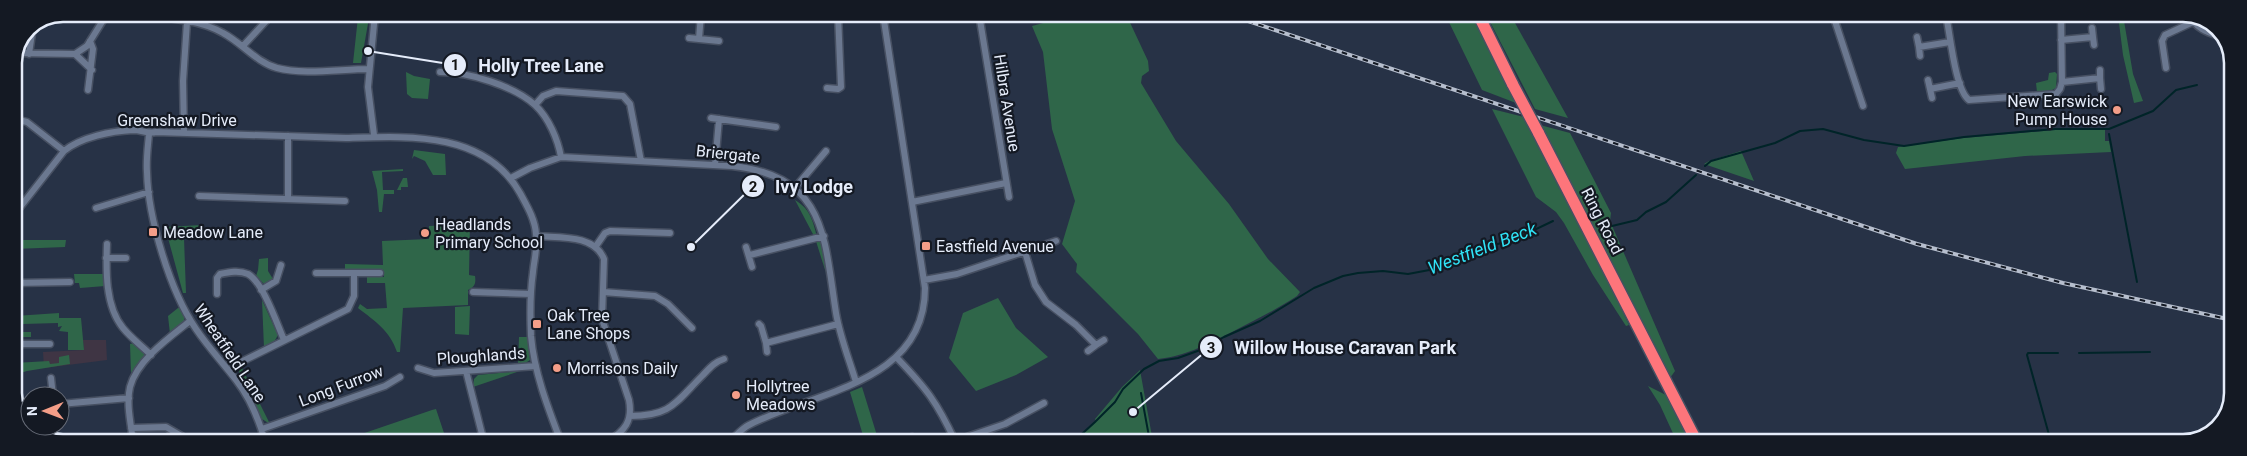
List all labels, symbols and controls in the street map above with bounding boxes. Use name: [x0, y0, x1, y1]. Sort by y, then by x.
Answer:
callout: Holly Tree Lane: [443, 49, 614, 82]
street label: Hilbra Avenue: [990, 53, 1024, 153]
text: Holly Tree Lane: [478, 55, 604, 76]
text: 1: [451, 56, 459, 74]
place label: New Earswick Pump House: [2007, 92, 2108, 129]
marker: New Earswick Pump House: [2111, 104, 2123, 116]
street label: Greenshaw Drive: [117, 111, 237, 130]
street label: Briergate: [695, 141, 761, 167]
callout: Ivy Lodge: [740, 170, 863, 203]
text: Ivy Lodge: [775, 176, 853, 197]
text: 2: [749, 178, 758, 196]
street label: Ring Road: [1577, 184, 1627, 258]
place label: Headlands Primary School: [435, 215, 543, 252]
water label: Westfield Beck: [1425, 217, 1540, 278]
place label: Meadow Lane: [163, 223, 263, 242]
marker: Meadow Lane: [147, 226, 159, 238]
marker: Headlands Primary School: [419, 227, 431, 239]
place label: Eastfield Avenue: [936, 237, 1054, 256]
marker: Eastfield Avenue: [920, 240, 932, 252]
street label: Wheatfield Lane: [190, 300, 270, 406]
place label: Oak Tree Lane Shops: [547, 306, 630, 343]
marker: Oak Tree Lane Shops: [531, 318, 543, 330]
callout: Willow House Caravan Park: [1199, 331, 1466, 364]
text: Willow House Caravan Park: [1234, 337, 1456, 358]
text: 3: [1207, 339, 1215, 357]
street label: Ploughlands: [436, 343, 526, 369]
place label: Morrisons Daily: [567, 359, 678, 378]
street label: Long Furrow: [296, 361, 386, 411]
marker: Morrisons Daily: [551, 362, 563, 374]
place label: Hollytree Meadows: [746, 377, 816, 414]
north arrow: [20, 386, 70, 436]
marker: Hollytree Meadows: [730, 389, 742, 401]
text: N: [24, 406, 40, 416]

